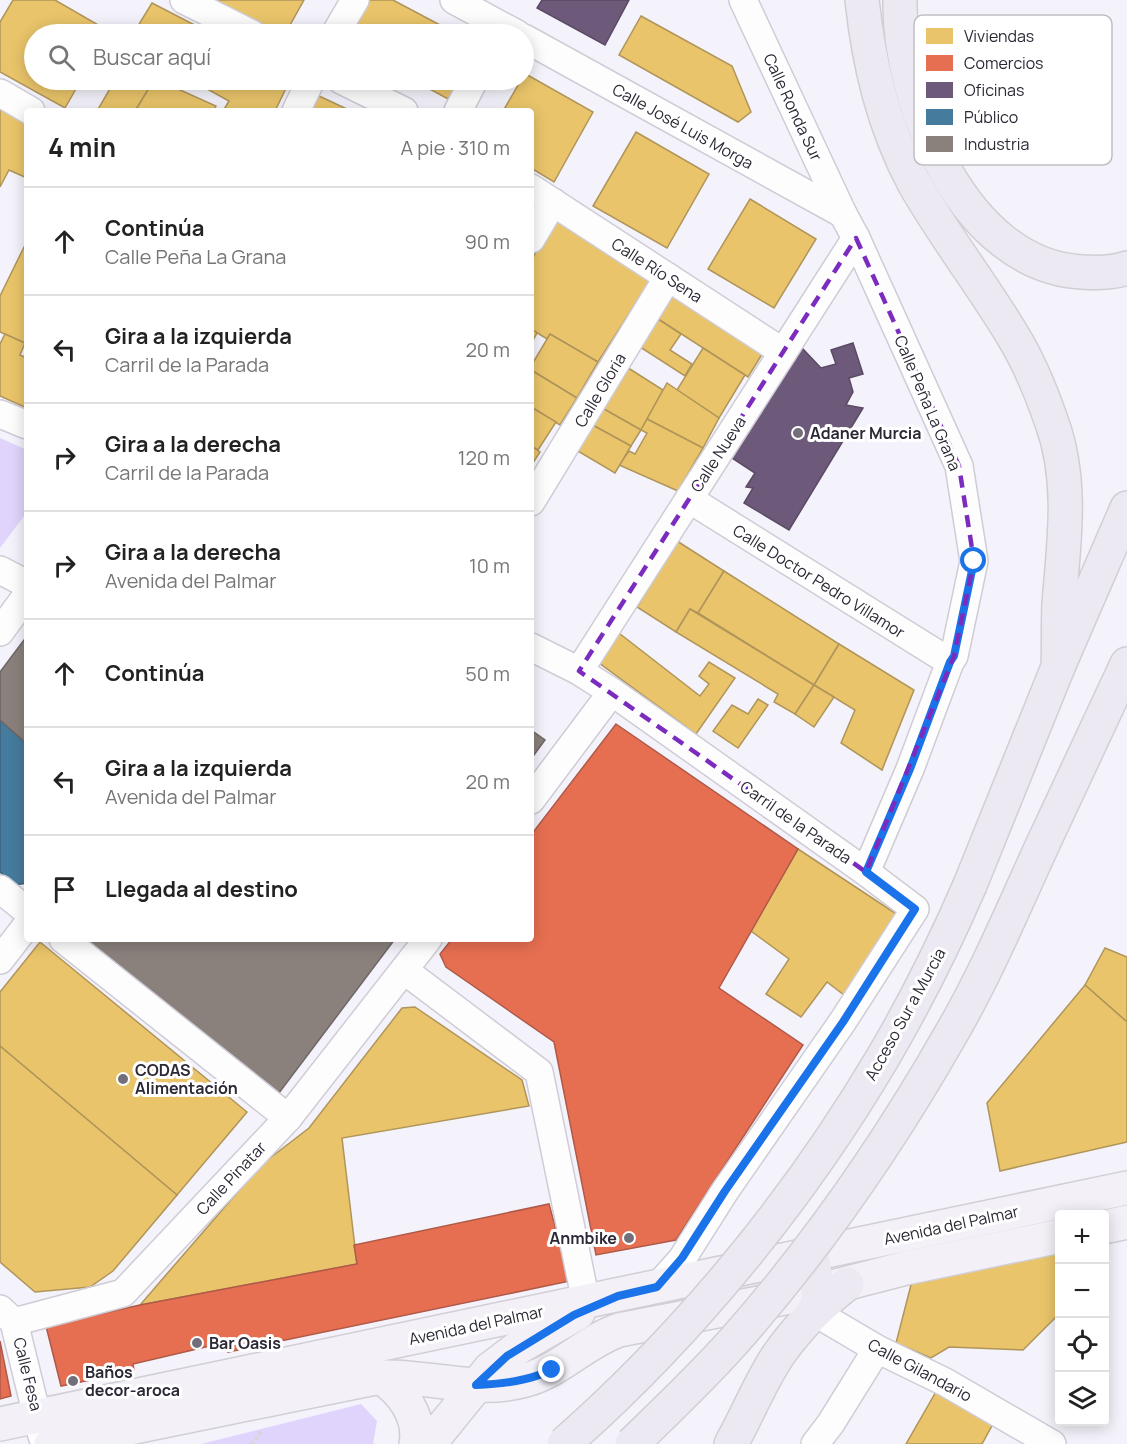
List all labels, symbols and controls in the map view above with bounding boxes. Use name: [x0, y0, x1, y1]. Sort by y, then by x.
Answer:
legend: [914, 15, 1112, 165]
search box: [24, 24, 534, 90]
text: Viviendas: [964, 25, 1034, 47]
icon: search: [45, 41, 78, 74]
text: Buscar aquí: [93, 42, 211, 72]
street label: Calle Ronda Sur: [759, 50, 828, 164]
text: Comercios: [964, 52, 1044, 74]
street label: Calle José Luis Morga: [609, 78, 757, 174]
text: Oficinas: [964, 79, 1024, 101]
text: Público: [964, 106, 1018, 128]
text: 4 min: [48, 129, 116, 165]
text: Industria: [964, 133, 1029, 155]
text: A pie · 310 m: [401, 134, 510, 161]
text: Continúa: [105, 213, 205, 243]
icon: ahead: [48, 225, 81, 258]
text: 90 m: [464, 228, 510, 255]
street label: Calle Río Sena: [607, 232, 707, 308]
text: Calle Peña La Grana: [105, 243, 286, 270]
text: Gira a la izquierda: [105, 321, 292, 351]
street label: Calle Peña La Grana: [890, 332, 966, 474]
icon: left: [48, 333, 81, 366]
text: 20 m: [465, 336, 510, 363]
street label: Calle Gloria: [569, 349, 631, 431]
text: Carril de la Parada: [105, 351, 269, 378]
street label: Calle Nueva: [685, 412, 751, 496]
place label: Adaner Murcia: [810, 422, 922, 444]
marker: Adaner Murcia: [791, 426, 805, 440]
text: Gira a la derecha: [105, 429, 281, 459]
icon: right: [48, 441, 81, 474]
text: 120 m: [458, 444, 510, 471]
text: Carril de la Parada: [105, 459, 269, 486]
street label: Calle Doctor Pedro Villamor: [729, 519, 909, 643]
text: Gira a la derecha: [105, 537, 281, 567]
route start: [960, 547, 986, 573]
icon: right: [48, 549, 81, 582]
text: 10 m: [469, 552, 510, 579]
text: Avenida del Palmar: [105, 567, 276, 594]
icon: ahead: [48, 657, 81, 690]
text: Continúa: [105, 658, 205, 688]
text: 50 m: [465, 660, 510, 687]
text: Gira a la izquierda: [105, 753, 292, 783]
icon: left: [48, 765, 81, 798]
text: 20 m: [465, 768, 510, 795]
street label: Carril de la Parada: [736, 775, 856, 869]
text: Avenida del Palmar: [105, 783, 276, 810]
icon: arrive: [48, 873, 81, 906]
text: Llegada al destino: [105, 874, 298, 904]
street label: Acceso Sur a Murcia: [859, 944, 951, 1084]
place label: CODAS Alimentación: [135, 1059, 238, 1099]
marker: CODAS Alimentación: [116, 1072, 130, 1086]
street label: Calle Pinatar: [191, 1136, 271, 1220]
street label: Avenida del Palmar: [882, 1200, 1021, 1250]
map controls: [1055, 1210, 1109, 1426]
button: +: [1055, 1210, 1109, 1264]
place label: Anmbike: [549, 1227, 617, 1249]
marker: Anmbike: [622, 1231, 636, 1245]
button: −: [1055, 1264, 1109, 1318]
street label: Avenida del Palmar: [407, 1300, 546, 1350]
button: locate: [1055, 1318, 1109, 1372]
place label: Bar Oasis: [209, 1332, 281, 1354]
street label: Calle Gilandario: [864, 1333, 976, 1407]
street label: Calle Fesa: [8, 1335, 48, 1413]
marker: Bar Oasis: [190, 1336, 204, 1350]
route end: [538, 1356, 564, 1382]
place label: Baños decor-aroca: [85, 1361, 180, 1401]
button: layers: [1055, 1372, 1109, 1426]
marker: Baños decor-aroca: [66, 1374, 80, 1388]

